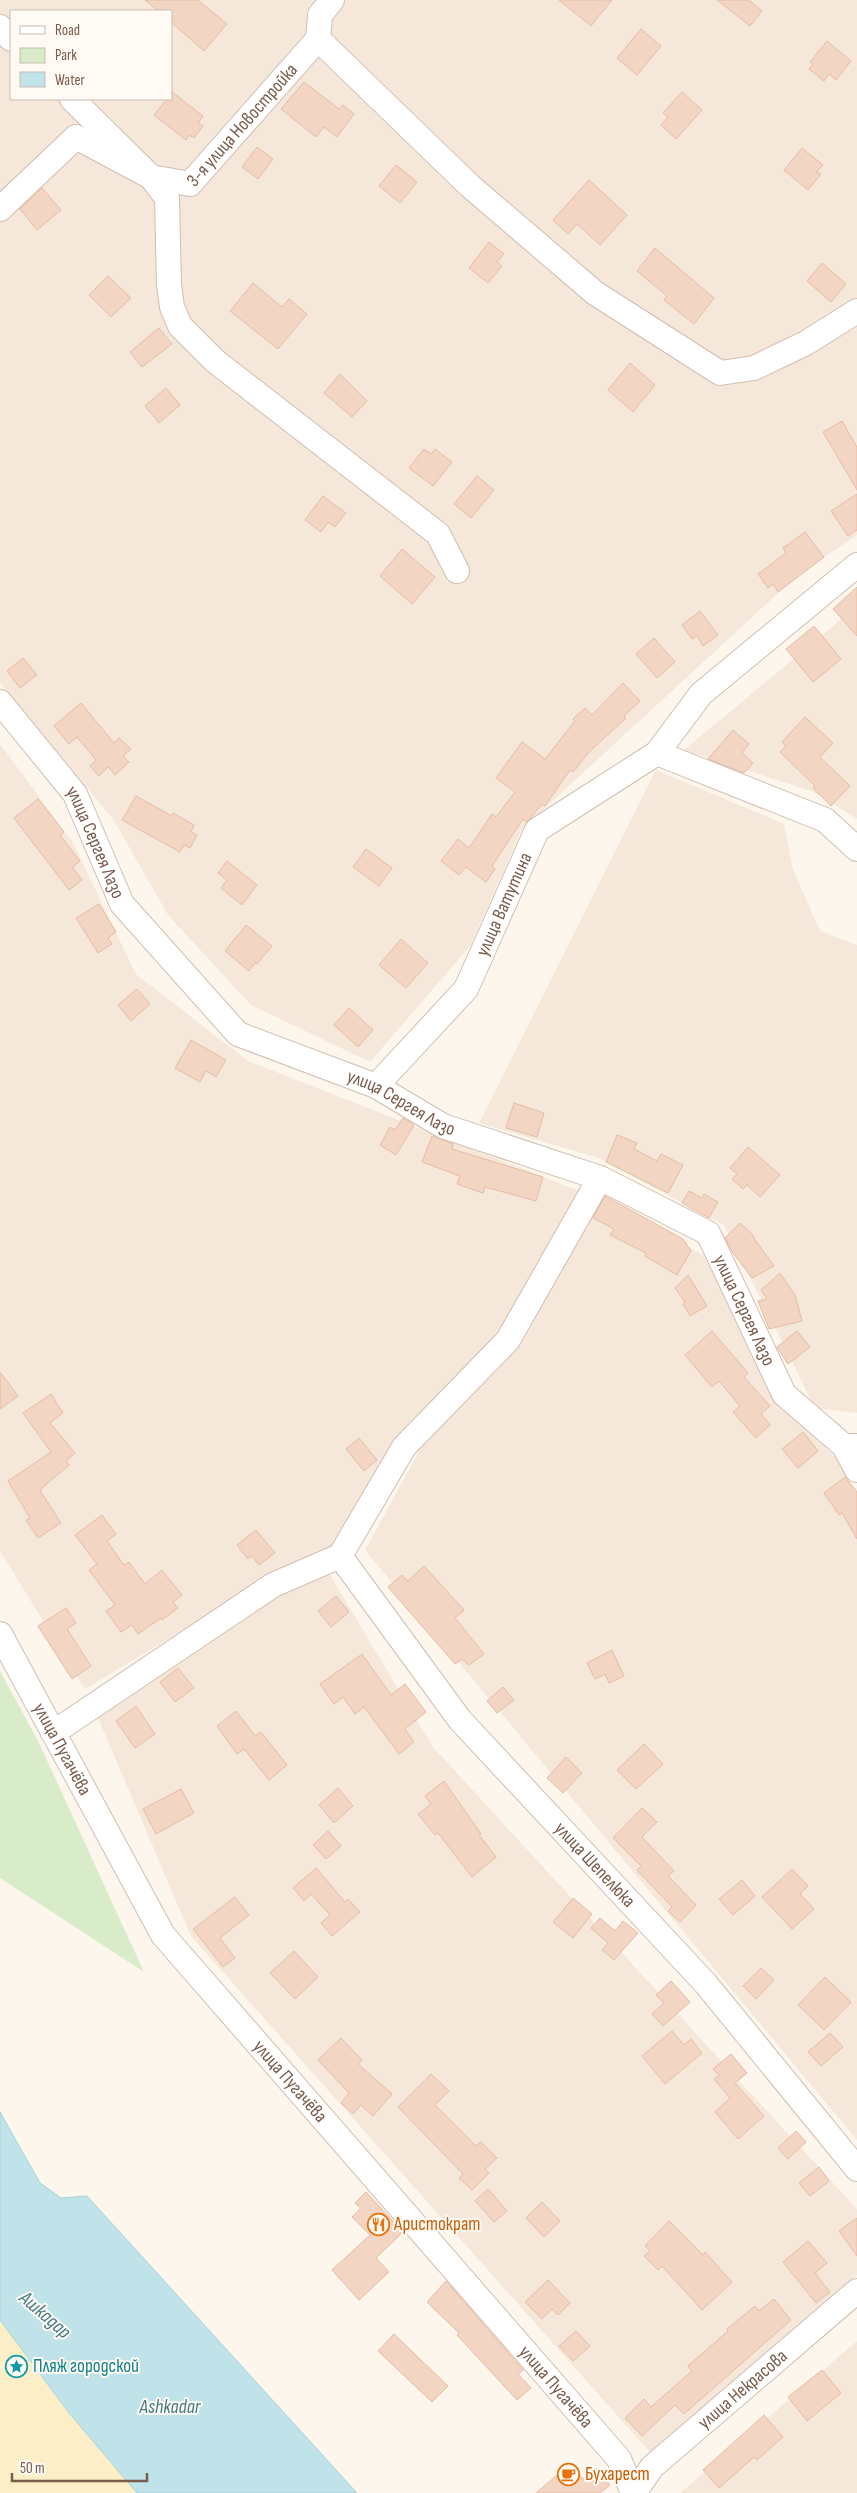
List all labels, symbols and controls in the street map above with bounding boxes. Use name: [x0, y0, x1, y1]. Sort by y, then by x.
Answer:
legend: [10, 10, 172, 100]
text: Road: [55, 21, 80, 40]
text: Park: [55, 46, 77, 65]
street label: 3-я улица Новостройка: [182, 59, 303, 191]
text: Water: [55, 71, 86, 90]
street label: улица Сергея Лазо: [61, 781, 130, 902]
street label: улица Ватутина: [471, 849, 537, 960]
street label: улица Сергея Лазо: [344, 1065, 458, 1141]
street label: улица Сергея Лазо: [708, 1251, 780, 1369]
street label: улица Пугачёва: [28, 1699, 97, 1799]
street label: улица Шепелюка: [549, 1817, 640, 1912]
street label: улица Пугачёва: [248, 2035, 332, 2127]
restaurant icon: Аристократ: [366, 2212, 390, 2236]
place label: Аристократ: [393, 2213, 480, 2236]
water label: Ашкадар: [14, 2285, 76, 2344]
street label: улица Пугачёва: [514, 2341, 598, 2433]
street label: улица Некрасова: [693, 2345, 792, 2434]
place icon: Пляж городской: [5, 2354, 29, 2378]
place label: Пляж городской: [33, 2355, 139, 2378]
water label: Ashkadar: [139, 2395, 202, 2419]
scale bar: [12, 2450, 148, 2482]
text: 50 m: [20, 2459, 45, 2478]
cafe icon: Бухарест: [557, 2462, 581, 2486]
place label: Бухарест: [585, 2463, 650, 2486]

